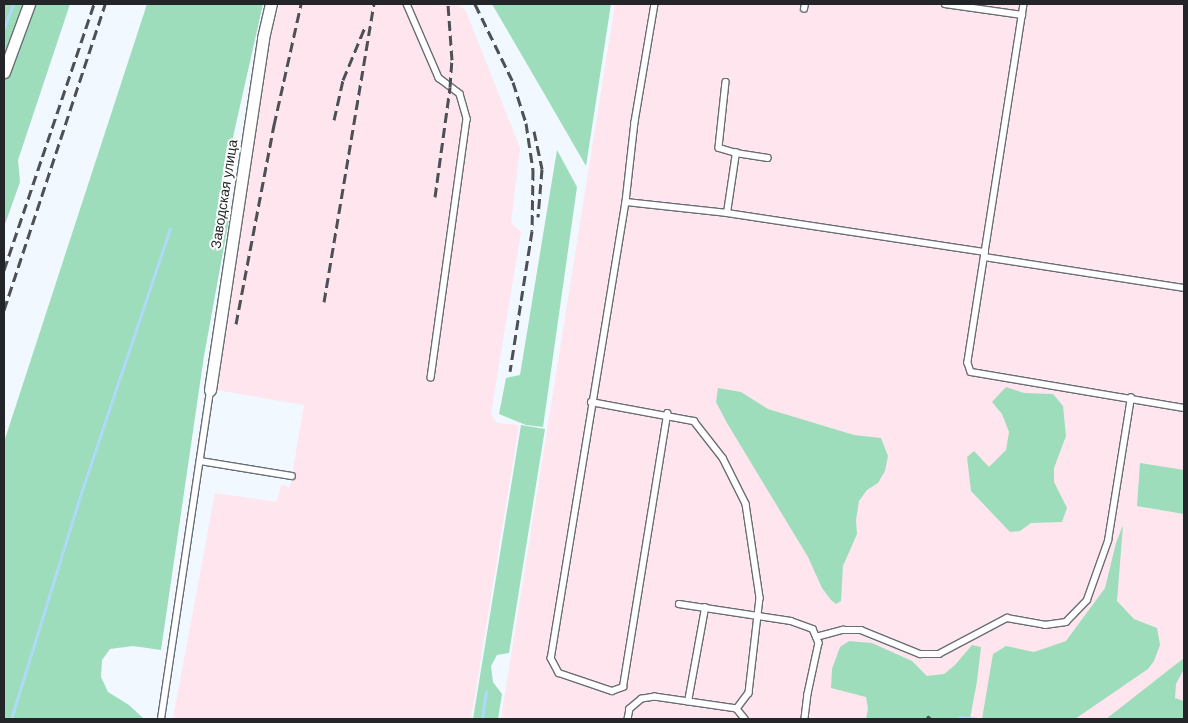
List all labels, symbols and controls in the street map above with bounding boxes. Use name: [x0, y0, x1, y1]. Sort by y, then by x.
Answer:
street label: Заводская улица: [207, 138, 241, 250]

